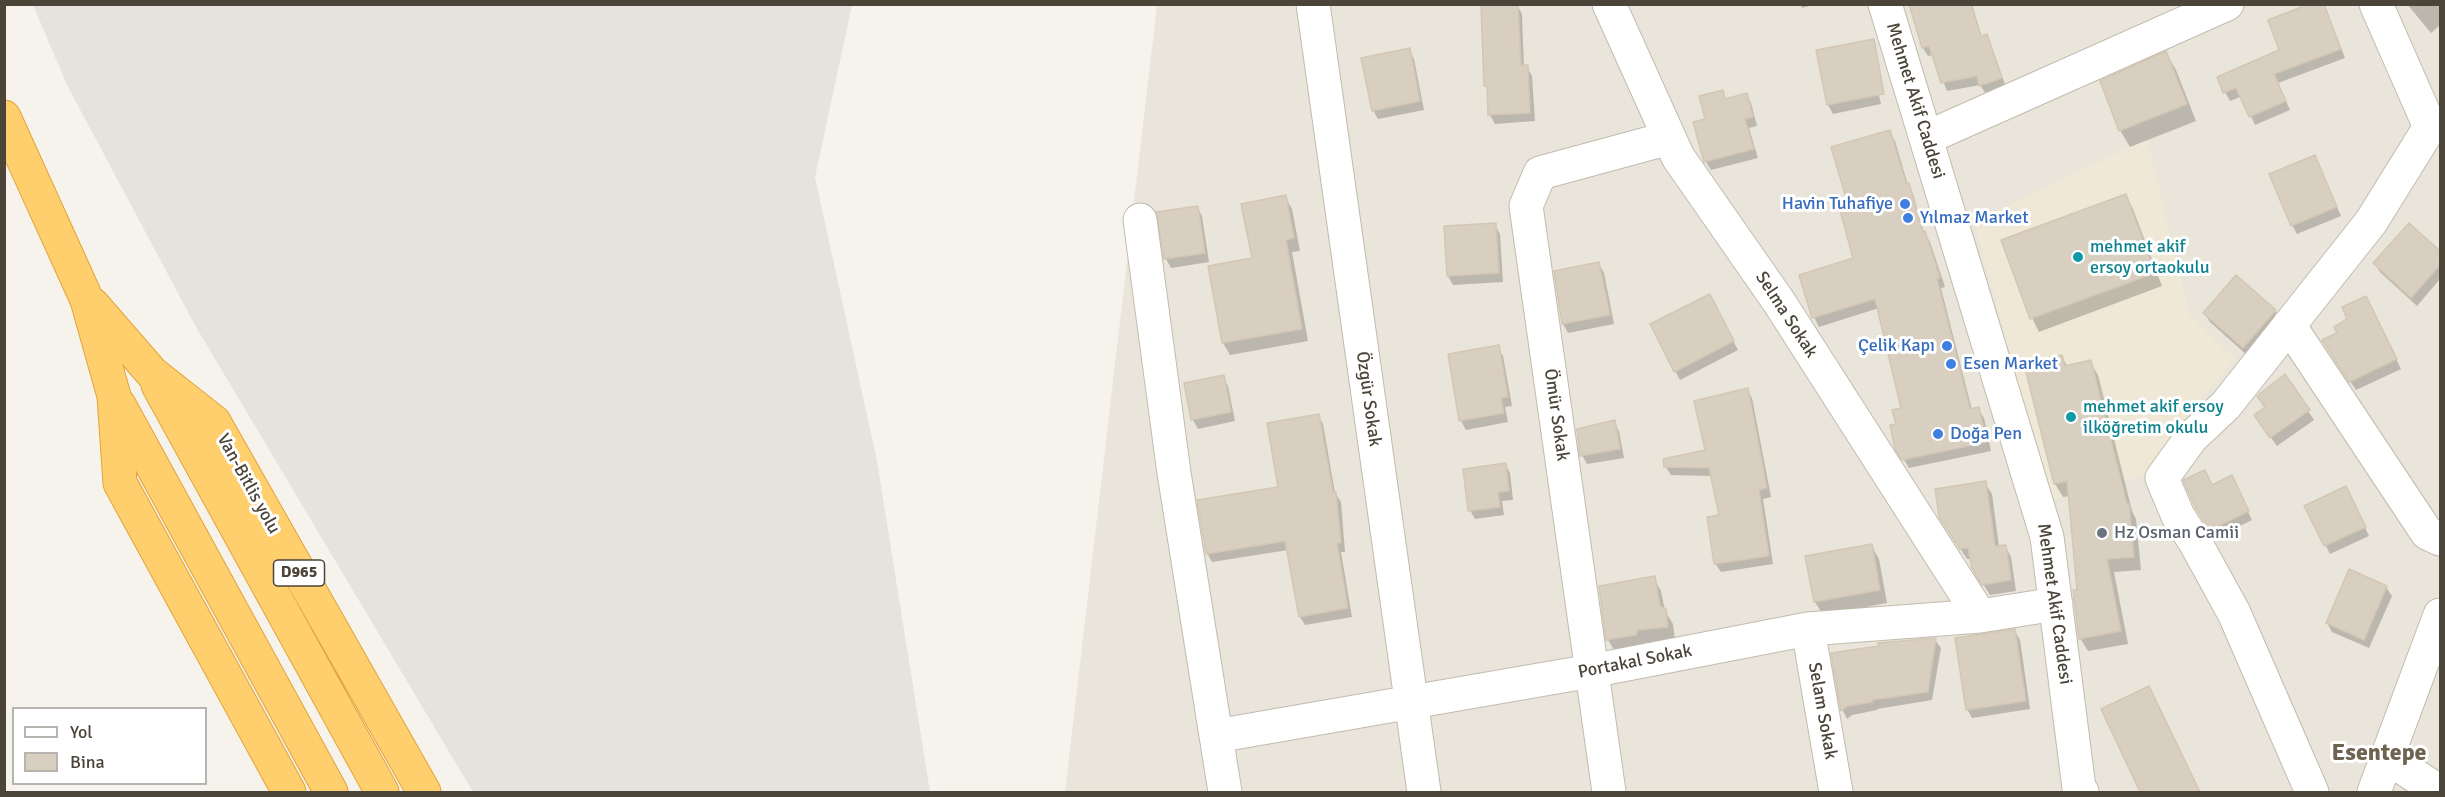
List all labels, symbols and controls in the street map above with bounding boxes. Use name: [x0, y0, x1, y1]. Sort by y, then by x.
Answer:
street label: Mehmet Akif Caddesi: [1881, 20, 1949, 182]
place label: Havin Tuhafiye: [1782, 193, 1893, 215]
marker: Havin Tuhafiye: [1898, 197, 1912, 211]
place label: Yılmaz Market: [1920, 207, 2029, 229]
marker: Yılmaz Market: [1901, 211, 1915, 225]
place label: mehmet akif ersoy ortaokulu: [2090, 236, 2210, 278]
marker: mehmet akif ersoy ortaokulu: [2071, 250, 2085, 264]
street label: Selma Sokak: [1750, 268, 1822, 362]
place label: Çelik Kapı: [1858, 335, 1935, 357]
marker: Çelik Kapı: [1940, 339, 1954, 353]
street label: Özgür Sokak: [1351, 350, 1385, 448]
place label: Esen Market: [1963, 353, 2058, 375]
marker: Esen Market: [1944, 357, 1958, 371]
street label: Ömür Sokak: [1539, 367, 1573, 463]
place label: mehmet akif ersoy ilköğretim okulu: [2083, 396, 2224, 438]
marker: mehmet akif ersoy ilköğretim okulu: [2064, 410, 2078, 424]
place label: Doğa Pen: [1950, 423, 2022, 445]
marker: Doğa Pen: [1931, 427, 1945, 441]
street label: Van-Bitlis yolu: [212, 430, 284, 538]
street label: Mehmet Akif Caddesi: [2032, 522, 2076, 686]
place label: Hz Osman Camii: [2114, 522, 2239, 544]
marker: Hz Osman Camii: [2095, 526, 2109, 540]
road number: D965: [274, 560, 324, 586]
street label: Portakal Sokak: [1576, 640, 1694, 684]
street label: Selam Sokak: [1803, 661, 1841, 761]
legend: [12, 707, 207, 785]
text: Yol: [70, 721, 93, 743]
district label: Esentepe: [2332, 740, 2426, 768]
text: Bina: [70, 751, 105, 773]

